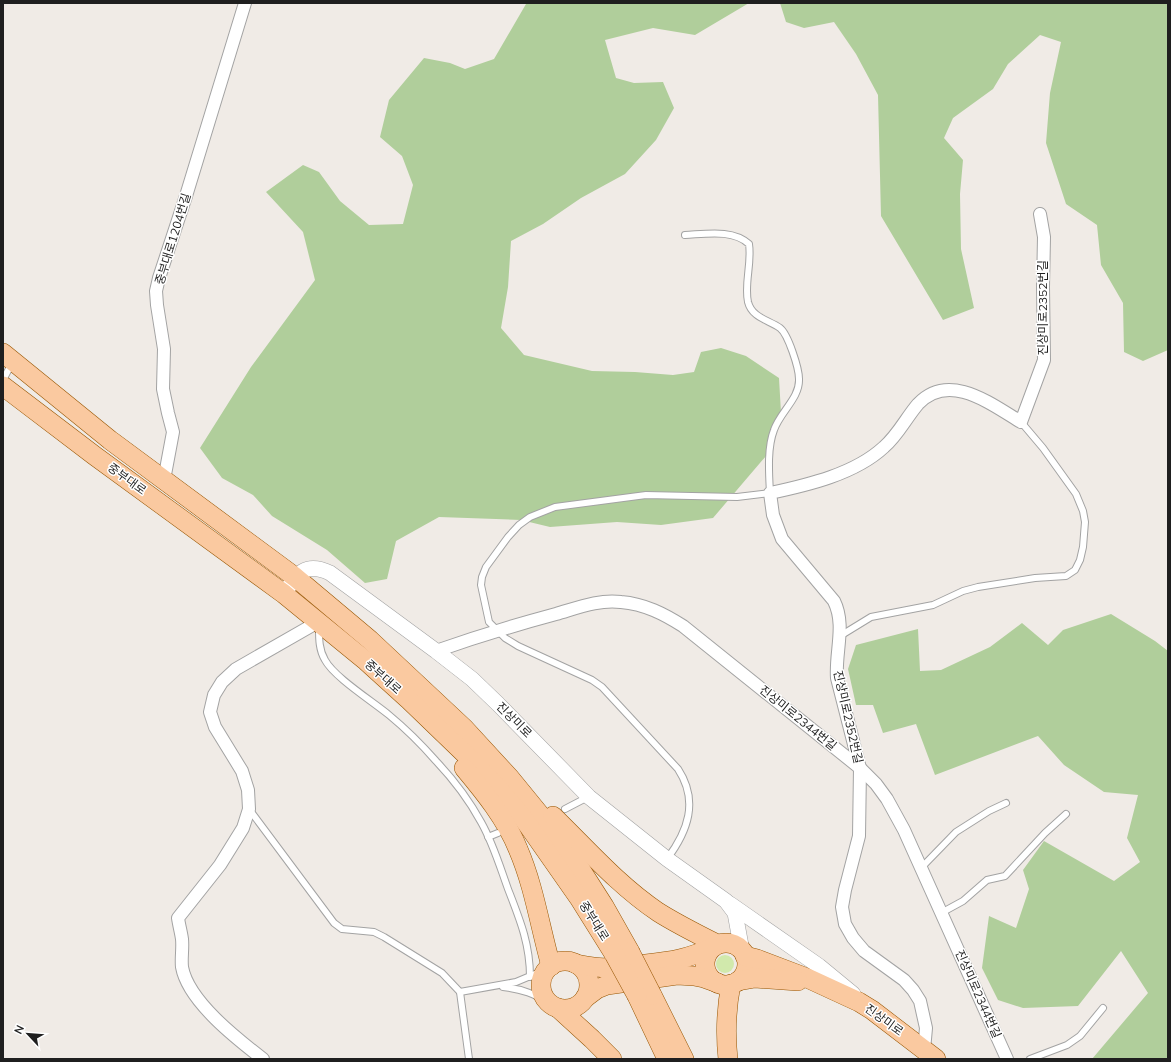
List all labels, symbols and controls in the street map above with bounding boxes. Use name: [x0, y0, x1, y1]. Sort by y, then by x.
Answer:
street label: 중부대로1204번길: [151, 191, 194, 286]
street label: 진상미로2352번길: [1035, 260, 1050, 356]
street label: 중부대로: [105, 460, 150, 498]
street label: 중부대로: [362, 656, 405, 697]
street label: 진상미로2352번길: [830, 669, 866, 765]
street label: 진상미로2344번길: [757, 682, 840, 753]
street label: 진상미로: [493, 699, 535, 741]
street label: 중부대로: [576, 898, 612, 943]
street label: 진상미로2344번길: [952, 947, 1005, 1040]
street label: 진상미로: [862, 1001, 907, 1039]
north arrow: [8, 1014, 48, 1054]
text: N: [11, 1023, 27, 1036]

